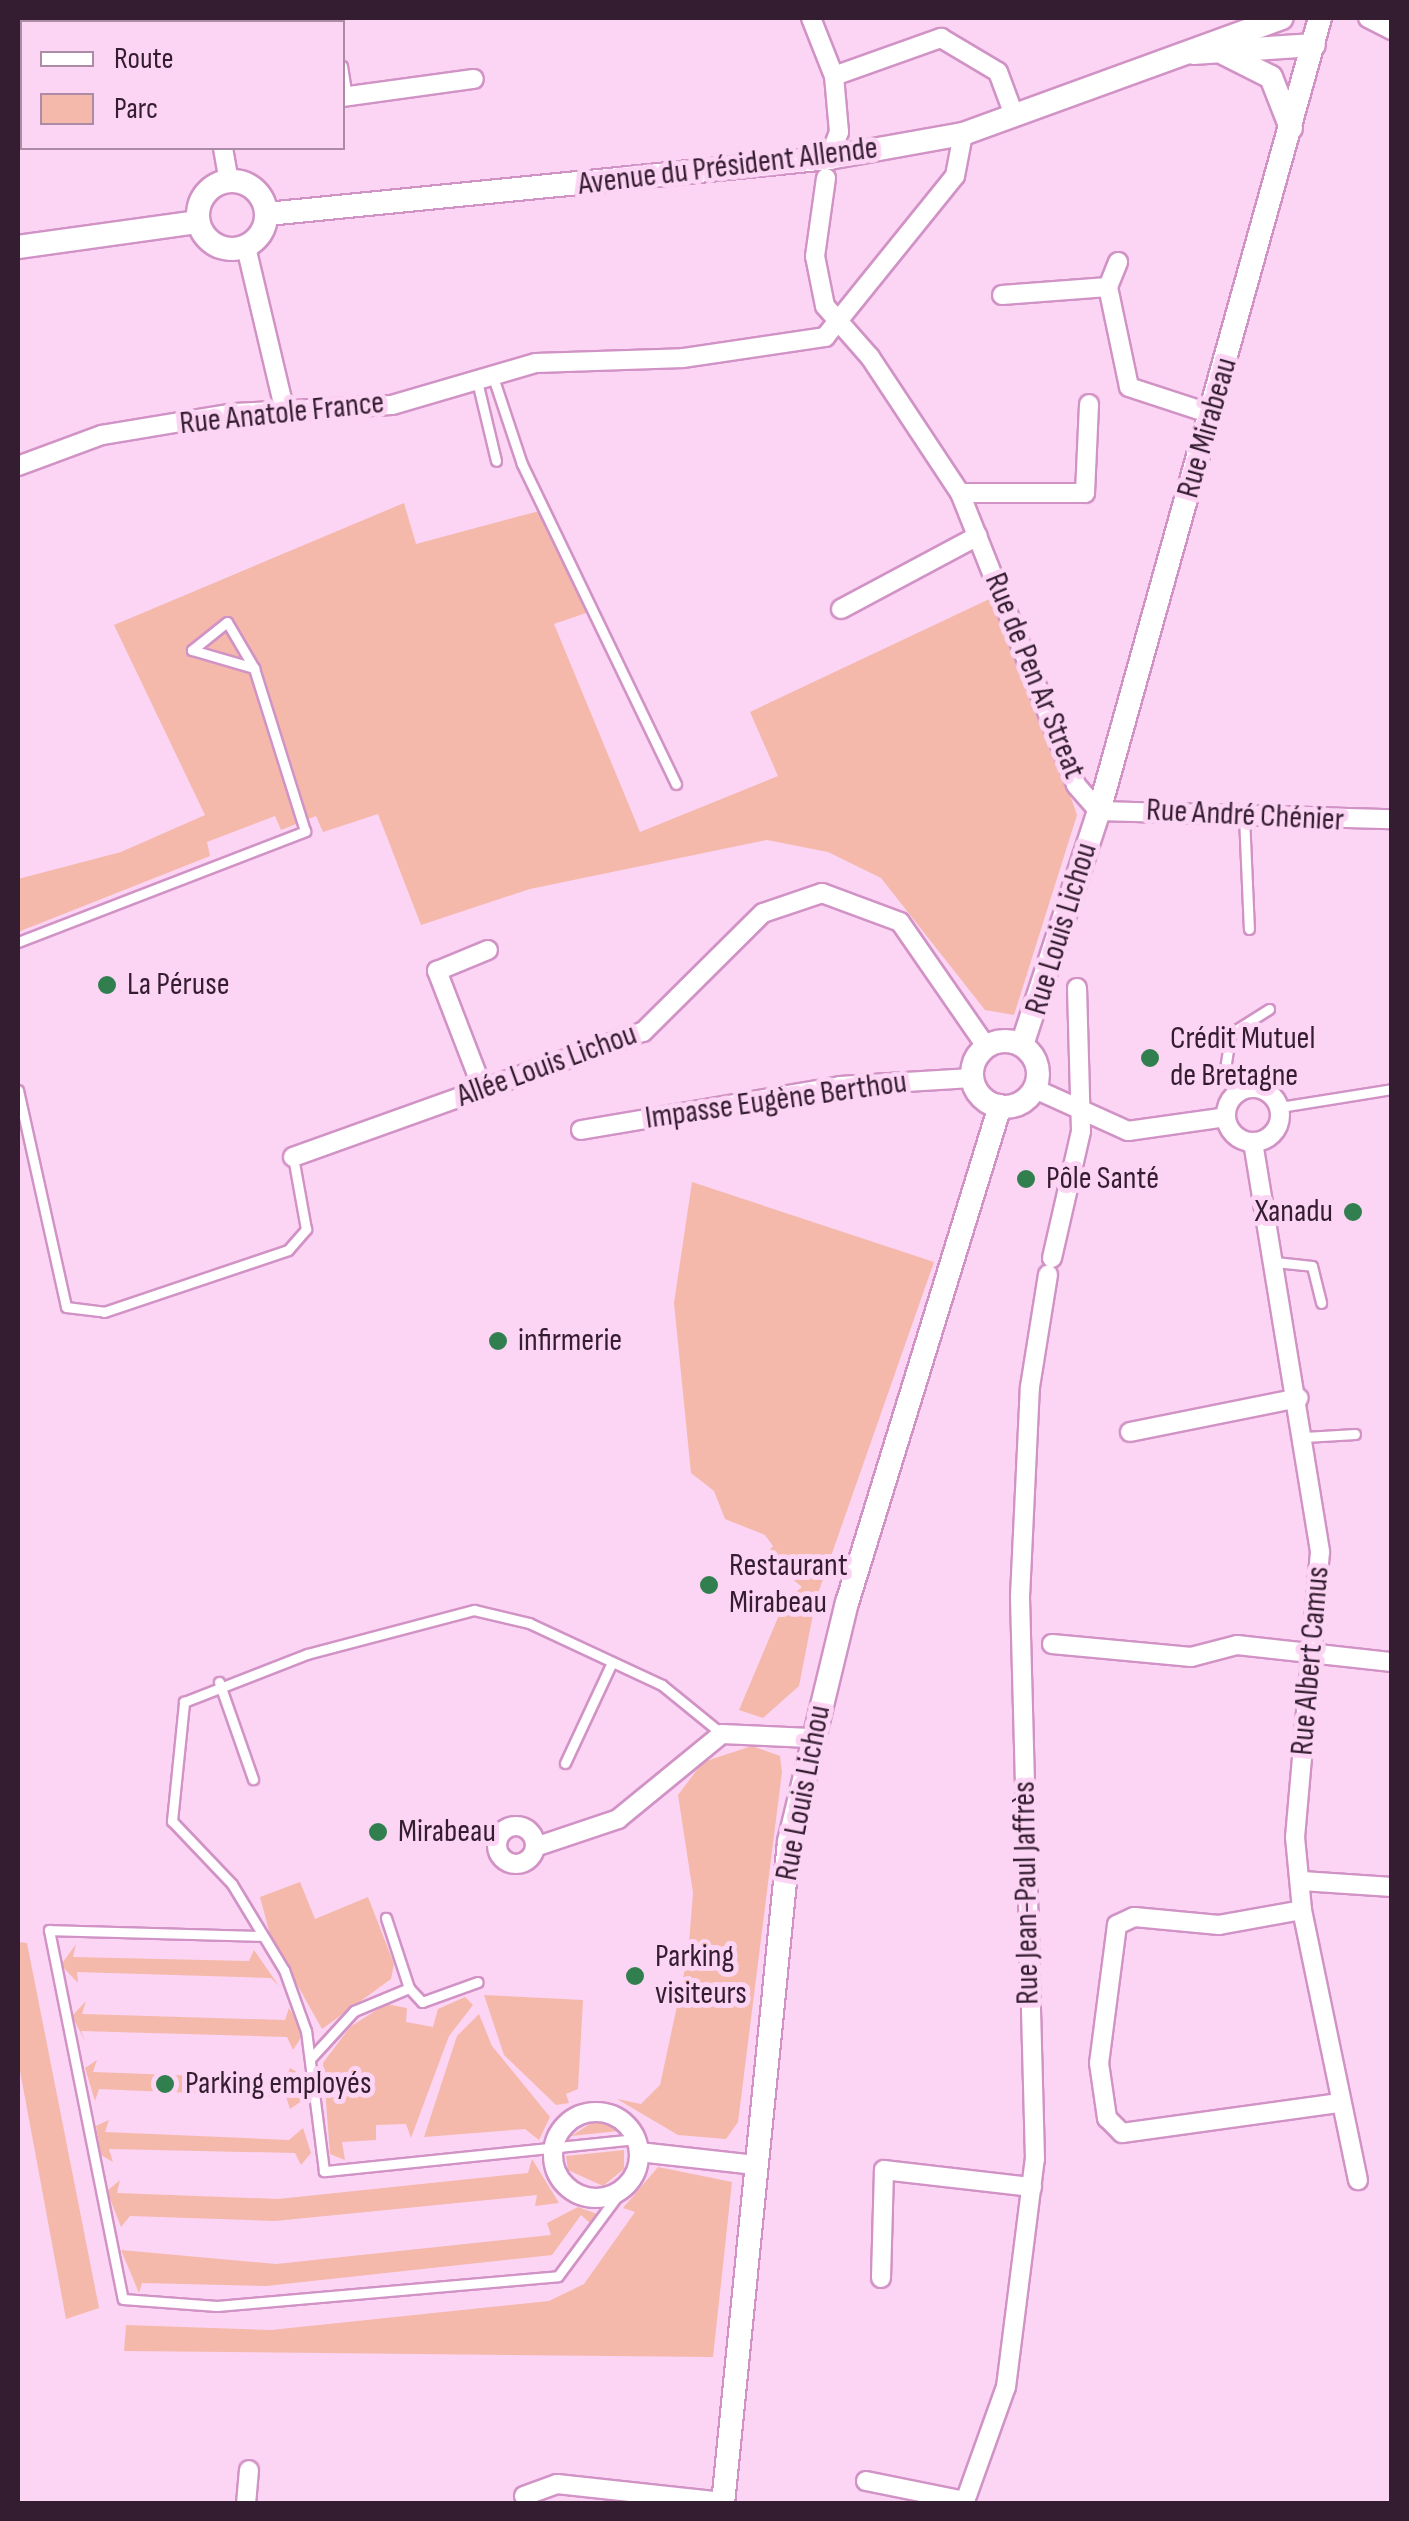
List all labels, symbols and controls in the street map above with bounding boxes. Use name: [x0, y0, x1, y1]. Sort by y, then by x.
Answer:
legend: [20, 20, 345, 150]
text: Route: [114, 41, 173, 77]
text: Parc: [114, 91, 158, 127]
street label: Avenue du Président Allende: [576, 130, 880, 204]
street label: Rue Mirabeau: [1170, 354, 1246, 502]
street label: Rue Anatole France: [178, 384, 386, 444]
street label: Rue de Pen Ar Streat: [975, 568, 1093, 784]
street label: Rue André Chénier: [1145, 792, 1345, 840]
street label: Rue Louis Lichou: [1018, 838, 1106, 1020]
place label: La Péruse: [127, 966, 230, 1004]
marker: La Péruse: [96, 974, 118, 996]
street label: Allée Louis Lichou: [452, 1016, 642, 1116]
place label: Crédit Mutuel de Bretagne: [1170, 1021, 1315, 1096]
marker: Crédit Mutuel de Bretagne: [1139, 1047, 1161, 1069]
street label: Impasse Eugène Berthou: [643, 1064, 909, 1138]
place label: Pôle Santé: [1046, 1160, 1159, 1198]
marker: Pôle Santé: [1015, 1168, 1037, 1190]
place label: Xanadu: [1255, 1193, 1333, 1231]
marker: Xanadu: [1342, 1201, 1364, 1223]
place label: infirmerie: [518, 1322, 622, 1360]
marker: infirmerie: [487, 1330, 509, 1352]
place label: Restaurant Mirabeau: [729, 1548, 848, 1623]
street label: Rue Albert Camus: [1284, 1565, 1338, 1757]
marker: Restaurant Mirabeau: [698, 1574, 720, 1596]
street label: Rue Louis Lichou: [768, 1702, 840, 1884]
street label: Rue Jean-Paul Jaffrès: [1006, 1781, 1048, 2005]
place label: Mirabeau: [398, 1813, 496, 1851]
marker: Mirabeau: [367, 1821, 389, 1843]
place label: Parking visiteurs: [655, 1939, 747, 2014]
marker: Parking visiteurs: [624, 1965, 646, 1987]
place label: Parking employés: [185, 2065, 371, 2103]
marker: Parking employés: [154, 2073, 176, 2095]

